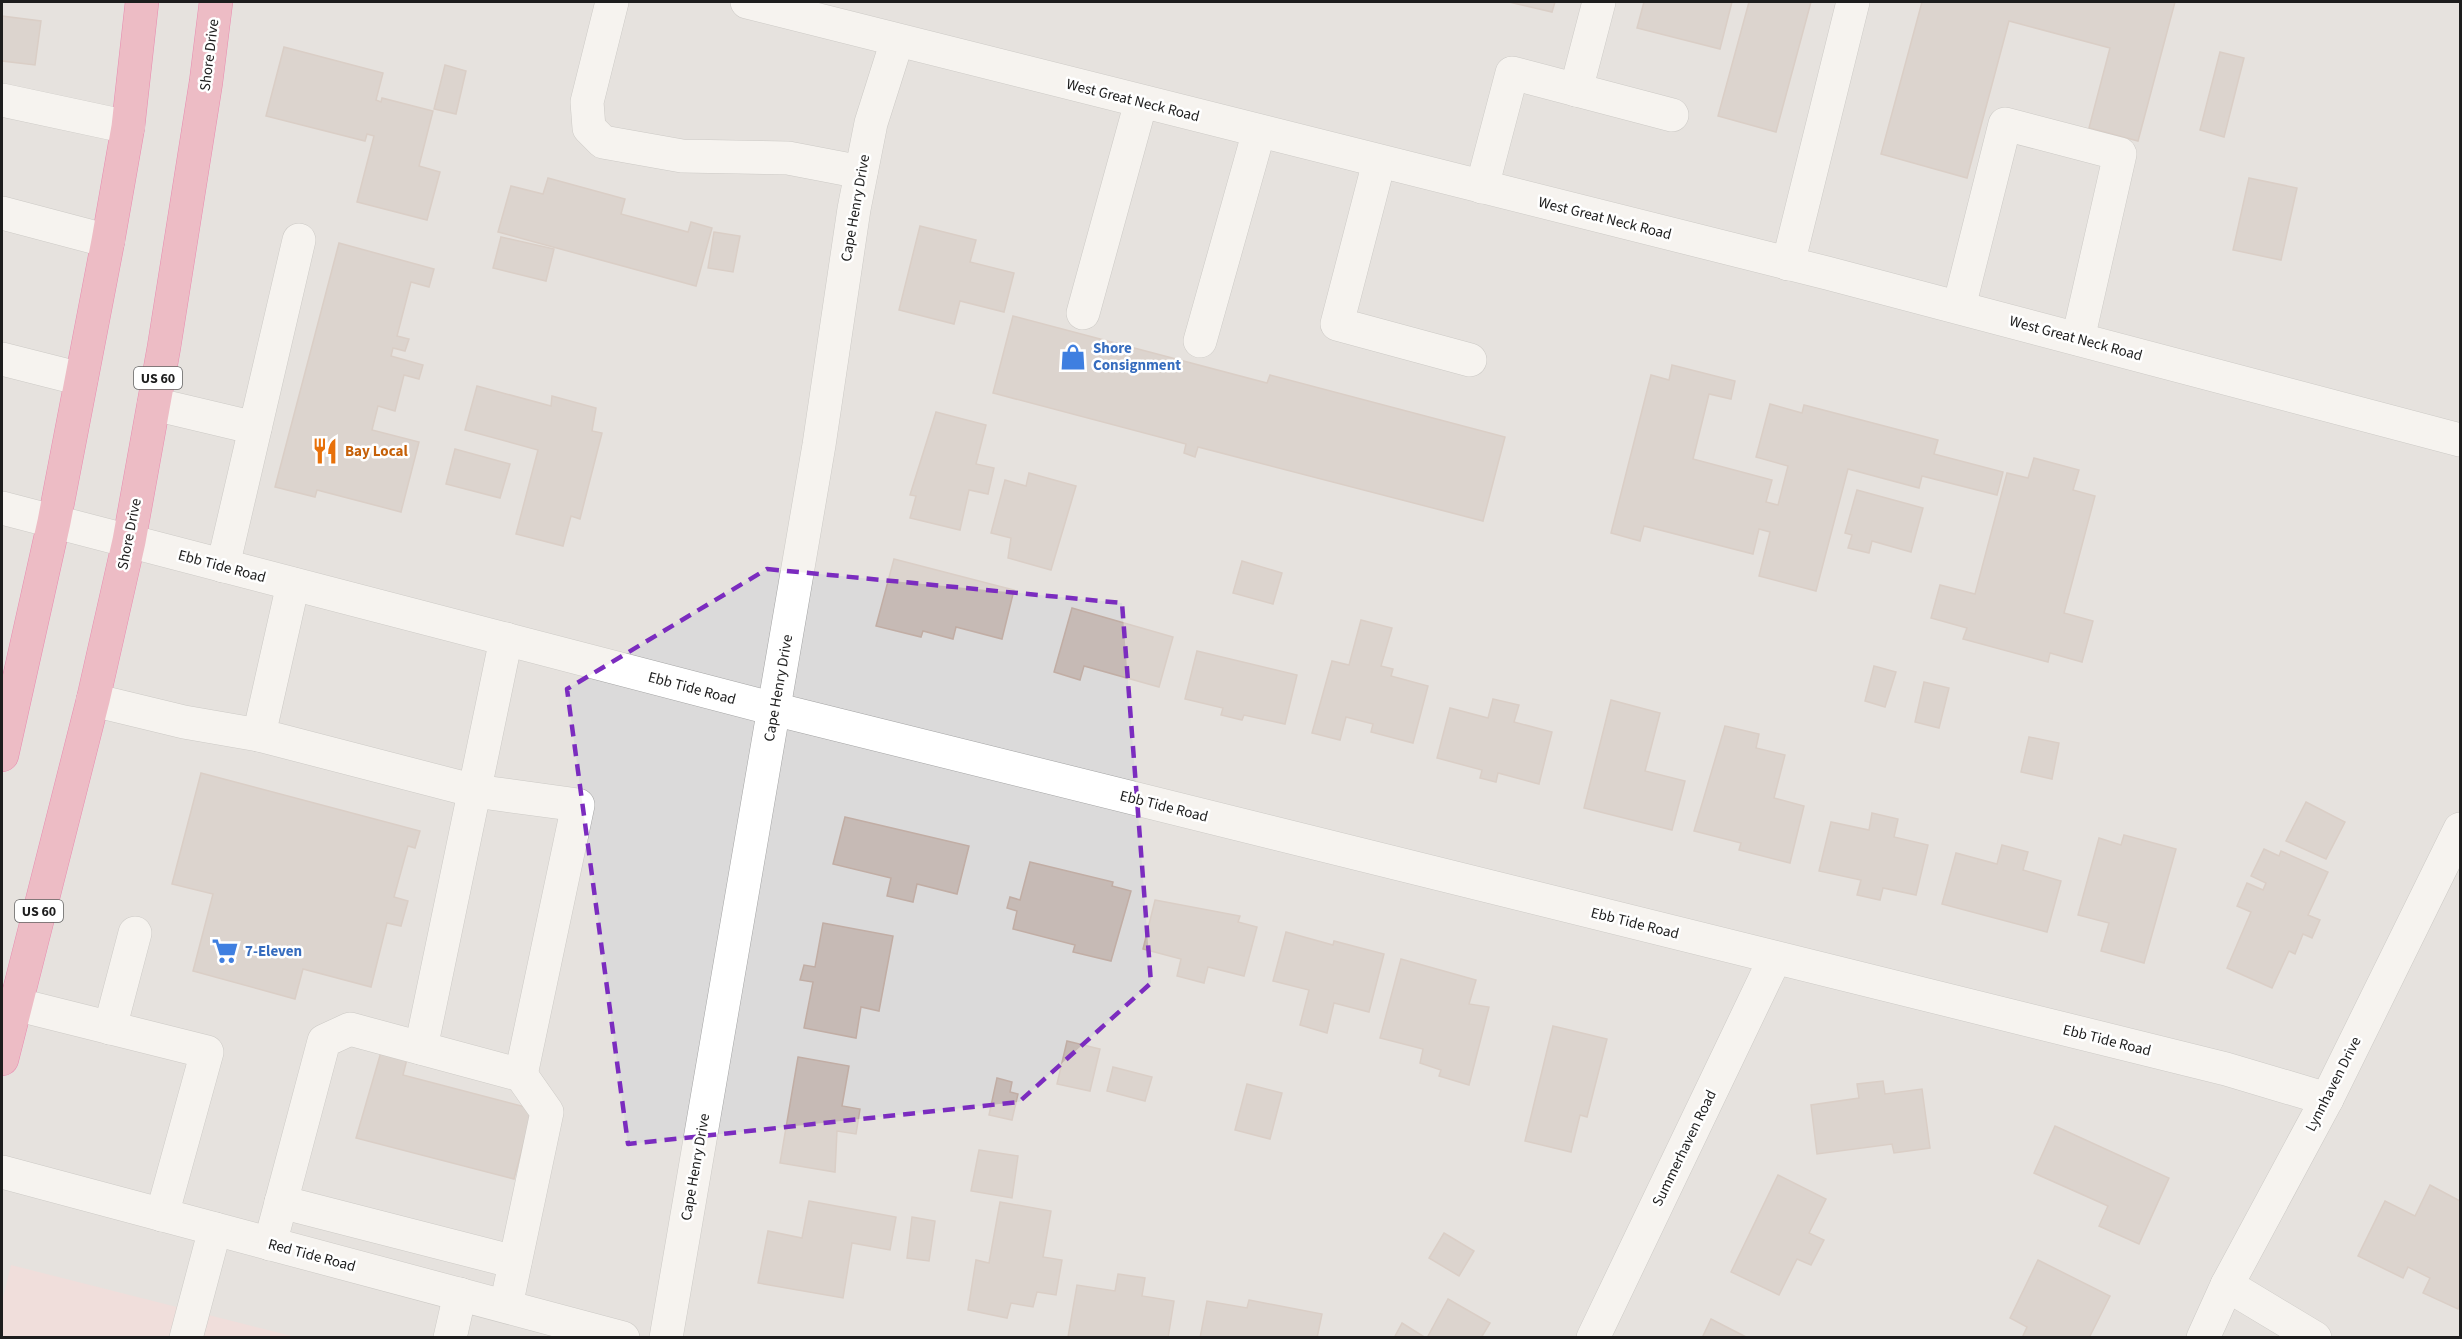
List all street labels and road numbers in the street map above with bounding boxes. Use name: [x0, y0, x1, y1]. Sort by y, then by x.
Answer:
street label: Shore Drive: [195, 18, 224, 92]
street label: West Great Neck Road: [1064, 74, 1202, 127]
street label: Cape Henry Drive: [836, 153, 875, 263]
street label: West Great Neck Road: [1536, 192, 1674, 245]
street label: West Great Neck Road: [2007, 311, 2145, 366]
road number: US 60: [134, 367, 182, 389]
street label: Shore Drive: [112, 497, 147, 572]
street label: Ebb Tide Road: [176, 545, 268, 588]
street label: Cape Henry Drive: [759, 633, 798, 743]
street label: Ebb Tide Road: [646, 667, 738, 710]
street label: Ebb Tide Road: [1118, 785, 1210, 828]
road number: US 60: [15, 900, 63, 922]
street label: Ebb Tide Road: [1589, 902, 1681, 945]
street label: Ebb Tide Road: [2061, 1019, 2153, 1062]
street label: Lynnhaven Drive: [2300, 1033, 2366, 1135]
street label: Summerhaven Road: [1647, 1086, 1722, 1210]
street label: Cape Henry Drive: [676, 1112, 715, 1222]
street label: Red Tide Road: [266, 1234, 358, 1277]

